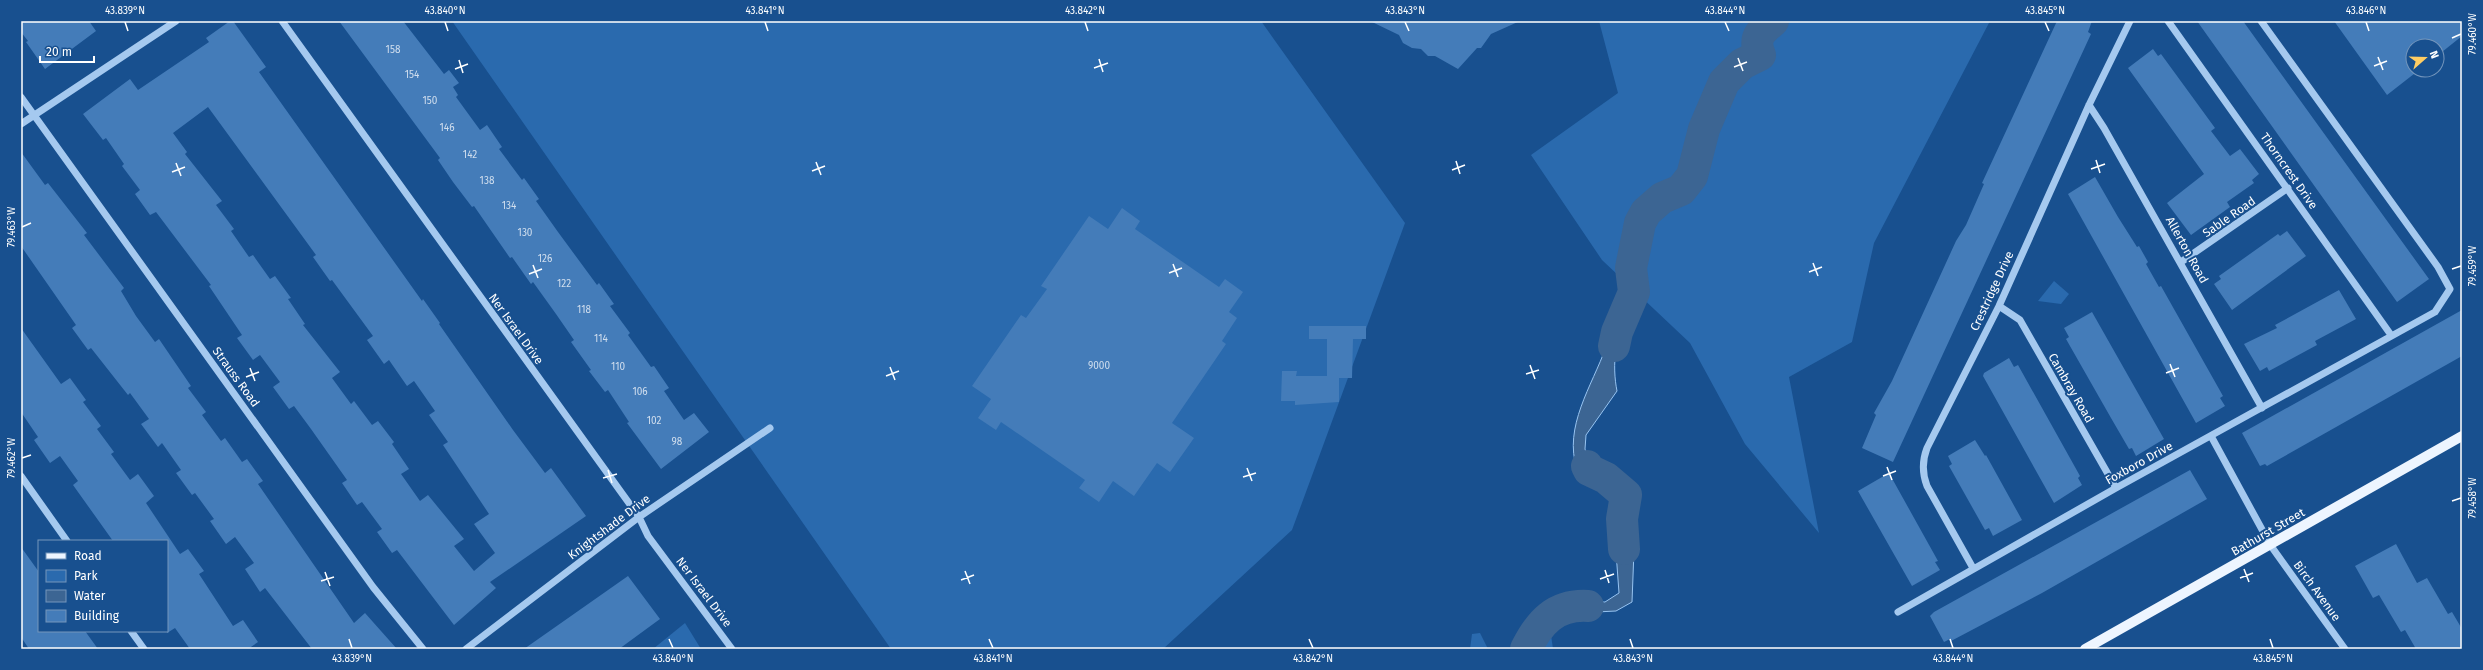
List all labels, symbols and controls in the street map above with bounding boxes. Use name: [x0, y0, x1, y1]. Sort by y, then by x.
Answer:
text: 43.839°N: [105, 5, 145, 17]
text: 43.840°N: [424, 5, 466, 17]
text: 43.841°N: [745, 5, 785, 17]
text: 43.842°N: [1065, 5, 1105, 17]
text: 43.843°N: [1385, 5, 1425, 17]
text: 43.844°N: [1705, 5, 1745, 17]
text: 43.845°N: [2025, 5, 2065, 17]
text: 43.846°N: [2346, 5, 2386, 17]
text: 79.460°W: [2467, 13, 2479, 55]
scale bar: [40, 38, 94, 64]
north arrow: [2405, 38, 2445, 78]
house number: 158: [386, 44, 401, 56]
text: 20 m: [46, 45, 72, 59]
text: N: [2427, 49, 2441, 60]
house number: 154: [405, 69, 420, 81]
house number: 150: [423, 95, 438, 107]
house number: 146: [440, 122, 454, 134]
street label: Thorncrest Drive: [2258, 130, 2320, 212]
house number: 142: [463, 149, 477, 161]
house number: 138: [480, 175, 495, 187]
street label: Sable Road: [2200, 194, 2258, 240]
house number: 134: [502, 200, 517, 212]
text: 79.463°W: [6, 206, 18, 247]
street label: Allerton Road: [2163, 214, 2211, 286]
house number: 130: [518, 227, 533, 239]
text: 79.459°W: [2467, 245, 2479, 286]
street label: Crestridge Drive: [1967, 249, 2017, 333]
house number: 126: [538, 253, 552, 265]
house number: 122: [557, 278, 571, 290]
street label: Ner Israel Drive: [486, 291, 546, 367]
house number: 118: [577, 304, 592, 316]
house number: 114: [594, 333, 609, 345]
street label: Strauss Road: [210, 344, 262, 410]
street label: Cambray Road: [2045, 351, 2097, 425]
house number: 9000: [1088, 360, 1110, 372]
house number: 110: [611, 361, 625, 373]
house number: 106: [632, 386, 648, 398]
house number: 102: [647, 415, 661, 427]
house number: 98: [672, 436, 683, 448]
text: 79.462°W: [6, 437, 18, 478]
street label: Foxboro Drive: [2103, 439, 2175, 487]
text: 79.458°W: [2467, 477, 2479, 518]
street label: Knightshade Drive: [565, 492, 653, 562]
street label: Bathurst Street: [2229, 505, 2308, 559]
legend: [38, 540, 168, 632]
text: Road: [74, 549, 102, 563]
street label: Ner Israel Drive: [673, 554, 735, 630]
street label: Birch Avenue: [2291, 558, 2343, 624]
text: Park: [74, 569, 98, 583]
text: Water: [74, 589, 106, 603]
text: Building: [74, 609, 120, 623]
text: 43.839°N: [332, 653, 372, 665]
text: 43.840°N: [652, 653, 694, 665]
text: 43.841°N: [973, 653, 1013, 665]
text: 43.842°N: [1293, 653, 1333, 665]
text: 43.843°N: [1613, 653, 1653, 665]
text: 43.844°N: [1933, 653, 1973, 665]
text: 43.845°N: [2253, 653, 2293, 665]

